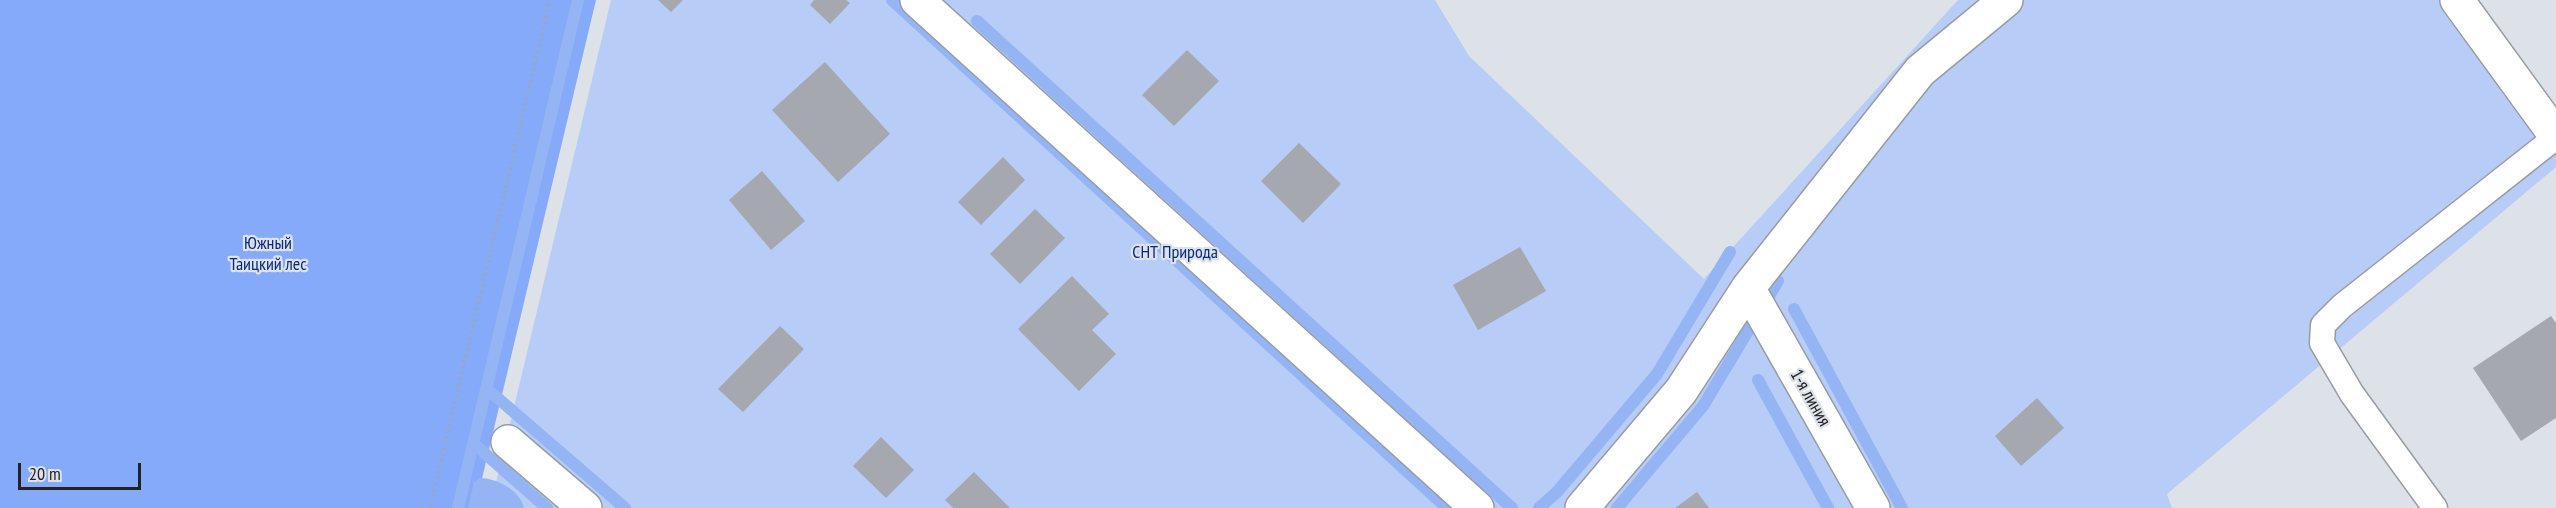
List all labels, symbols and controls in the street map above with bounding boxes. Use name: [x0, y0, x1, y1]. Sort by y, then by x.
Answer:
park label: Южный Таицкий лес: [229, 233, 307, 276]
park label: СНТ Природа: [1132, 242, 1218, 264]
street label: 1-я линия: [1785, 366, 1835, 430]
scale bar: [21, 451, 144, 489]
text: 20 m: [29, 462, 61, 485]

